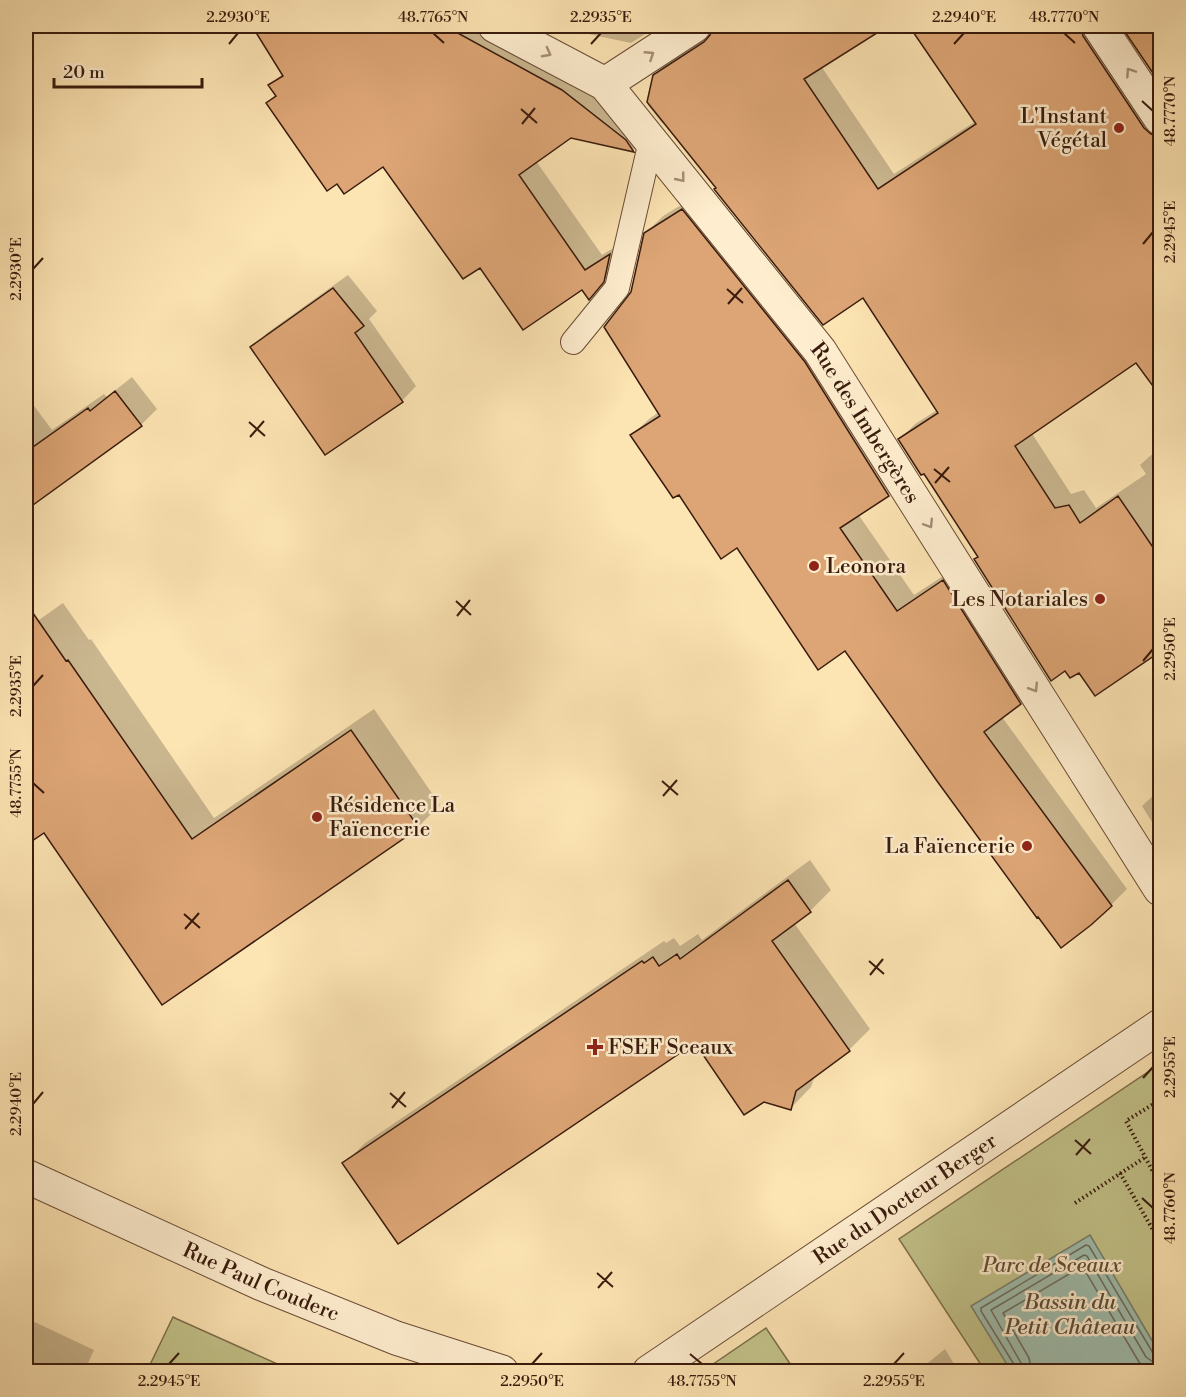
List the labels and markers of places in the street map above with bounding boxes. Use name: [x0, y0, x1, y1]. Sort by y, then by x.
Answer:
place label: L'Instant Végétal: [1020, 104, 1108, 154]
marker: L'Instant Végétal: [1112, 121, 1126, 135]
place label: Leonora: [826, 554, 907, 580]
marker: Leonora: [807, 559, 821, 573]
place label: Les Notariales: [952, 587, 1088, 613]
marker: Les Notariales: [1093, 592, 1107, 606]
place label: Résidence La Faïencerie: [329, 793, 456, 843]
marker: Résidence La Faïencerie: [310, 810, 324, 824]
place label: La Faïencerie: [885, 834, 1015, 860]
marker: La Faïencerie: [1020, 839, 1034, 853]
place label: FSEF Sceaux: [608, 1035, 733, 1061]
marker: FSEF Sceaux: [586, 1038, 604, 1056]

